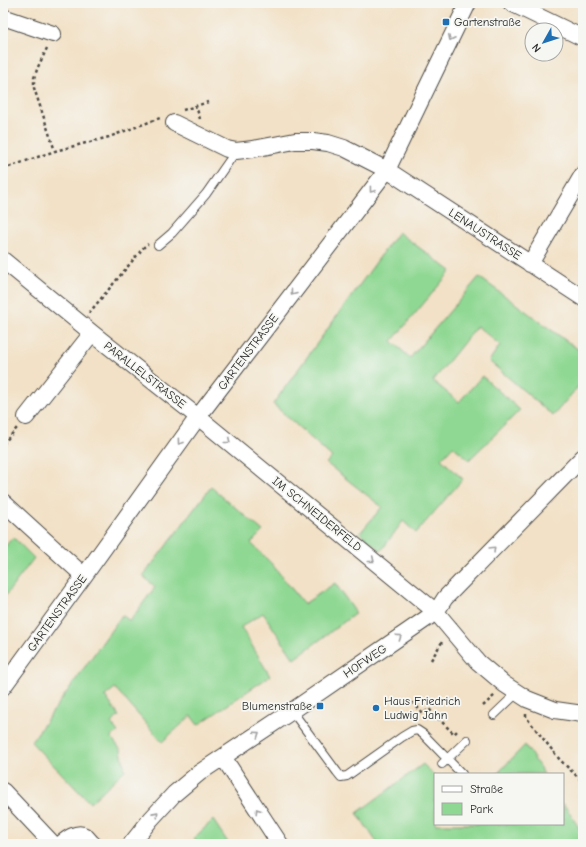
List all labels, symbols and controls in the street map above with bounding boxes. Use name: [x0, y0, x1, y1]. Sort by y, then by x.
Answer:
place label: Gartenstraße: [454, 15, 521, 29]
marker: Gartenstraße: [441, 17, 451, 27]
north arrow: [524, 22, 564, 62]
one-way arrow: [448, 34, 456, 41]
text: N: [529, 41, 544, 55]
one-way arrow: [369, 186, 376, 193]
street label: LENAUSTRASSE: [446, 205, 524, 263]
one-way arrow: [290, 289, 297, 296]
street label: GARTENSTRASSE: [215, 311, 281, 393]
street label: PARALLELSTRASSE: [101, 339, 189, 411]
one-way arrow: [178, 437, 185, 444]
one-way arrow: [224, 437, 231, 444]
street label: IM SCHNEIDERFELD: [269, 474, 365, 554]
one-way arrow: [488, 546, 496, 554]
one-way arrow: [367, 555, 374, 562]
street label: GARTENSTRASSE: [24, 572, 90, 654]
one-way arrow: [395, 635, 402, 642]
street label: HOFWEG: [341, 641, 390, 681]
place label: Haus Friedrich Ludwig Jahn: [384, 694, 461, 722]
place label: Blumenstraße: [242, 699, 312, 713]
marker: Blumenstraße: [315, 701, 325, 711]
marker: Haus Friedrich Ludwig Jahn: [371, 703, 381, 713]
one-way arrow: [253, 731, 260, 739]
legend: [434, 773, 564, 825]
text: Straße: [470, 782, 503, 796]
text: Park: [470, 802, 493, 816]
one-way arrow: [256, 809, 263, 816]
one-way arrow: [151, 811, 158, 819]

